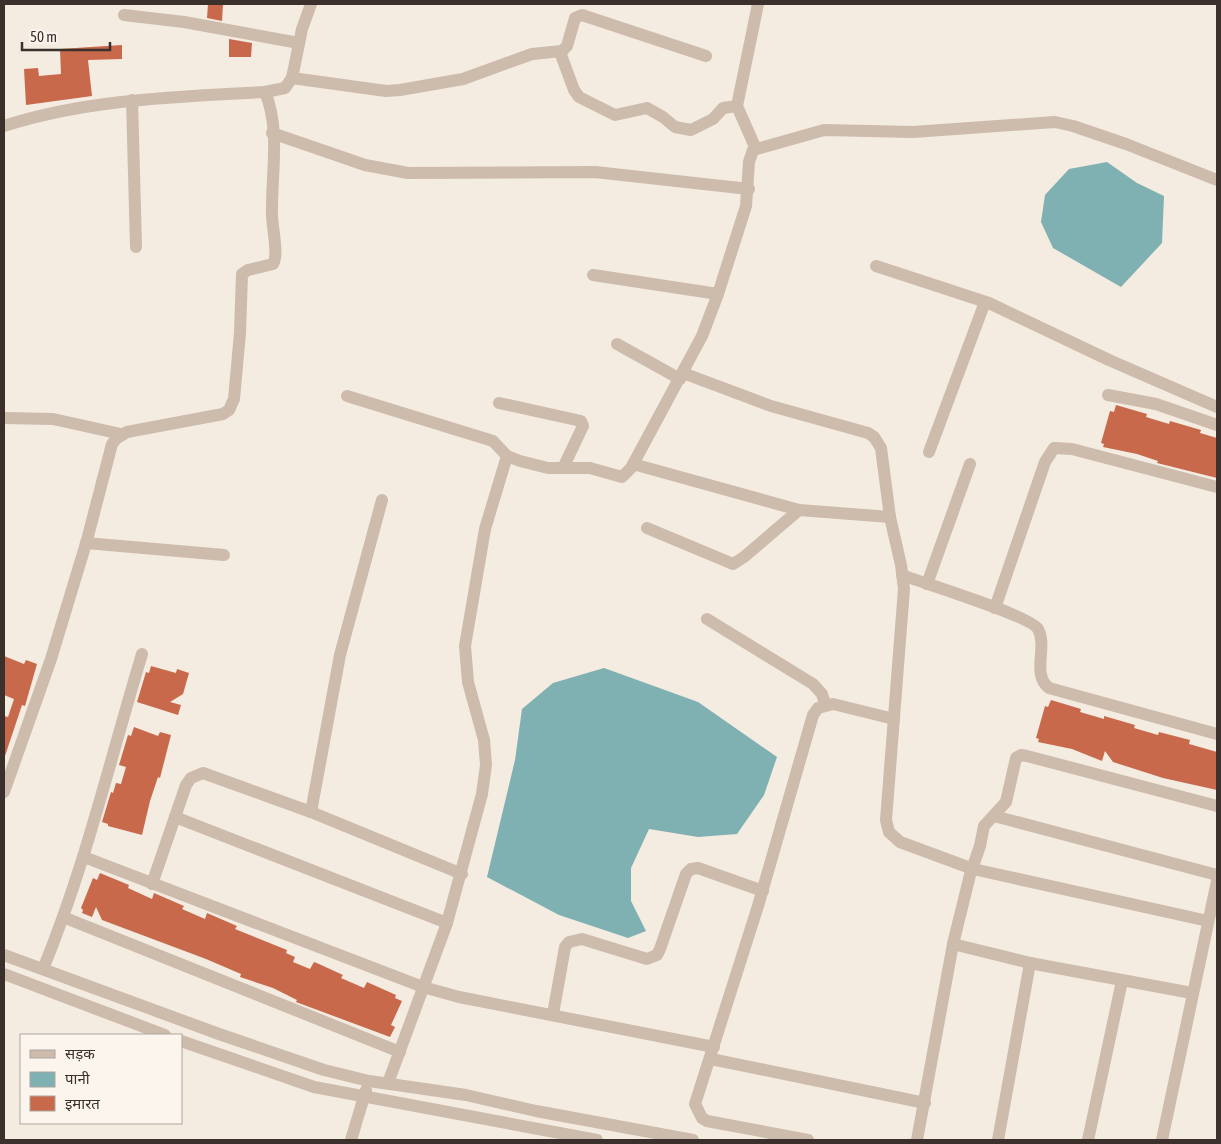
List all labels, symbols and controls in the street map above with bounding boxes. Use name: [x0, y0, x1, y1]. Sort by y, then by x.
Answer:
scale bar: [22, 20, 110, 52]
text: 50 m: [30, 28, 57, 45]
legend: [20, 1034, 182, 1124]
text: सड़क: [65, 1045, 95, 1062]
text: पानी: [65, 1070, 91, 1087]
text: इमारत: [65, 1095, 100, 1112]

